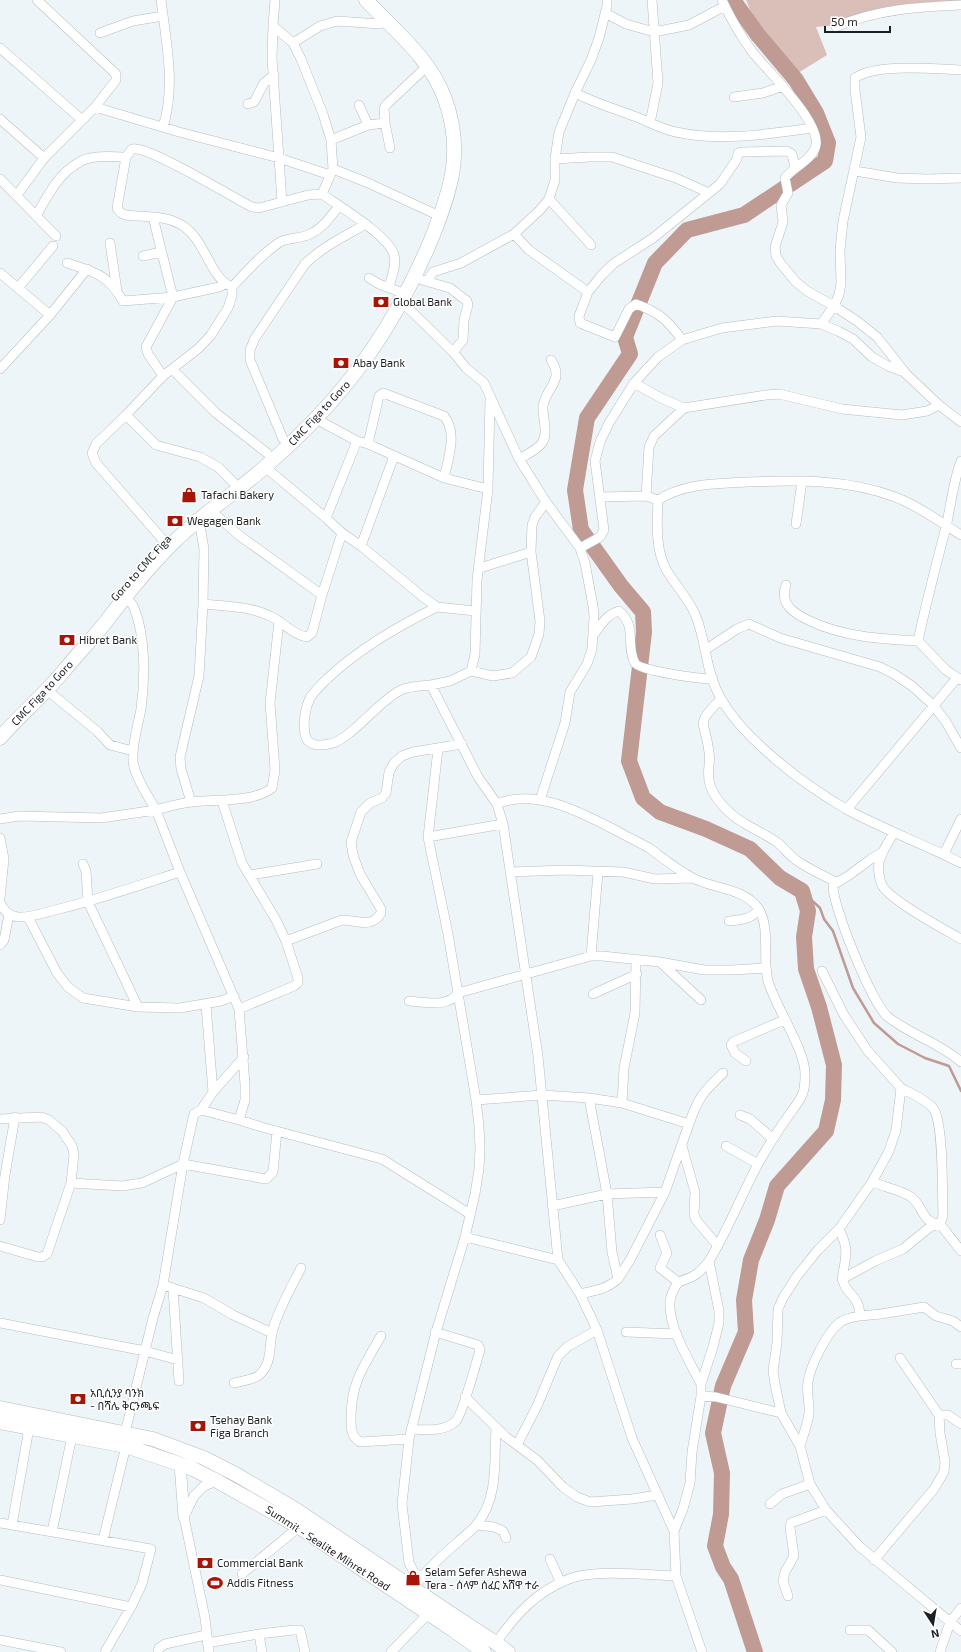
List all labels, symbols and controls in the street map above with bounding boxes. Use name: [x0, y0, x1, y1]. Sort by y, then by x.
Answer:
scale bar: [825, 8, 890, 34]
text: 50 m: [831, 14, 858, 28]
bank icon: Global Bank: [372, 293, 390, 311]
place label: Global Bank: [393, 295, 452, 308]
bank icon: Abay Bank: [332, 354, 350, 372]
place label: Abay Bank: [353, 356, 405, 369]
street label: CMC Figa to Goro: [285, 377, 352, 448]
shop icon: Tafachi Bakery: [180, 486, 198, 504]
place label: Tafachi Bakery: [201, 488, 274, 501]
bank icon: Wegagen Bank: [166, 512, 184, 530]
place label: Wegagen Bank: [187, 514, 261, 527]
street label: Goro to CMC Figa: [108, 532, 174, 603]
bank icon: Hibret Bank: [58, 631, 76, 649]
place label: Hibret Bank: [79, 633, 137, 646]
street label: CMC Figa to Goro: [8, 657, 75, 728]
place label: አቢሲንያ ባንክ - በሻሌ ቅርንጫፍ: [90, 1386, 159, 1412]
bank icon: አቢሲንያ ባንክ - በሻሌ ቅርንጫፍ: [69, 1390, 87, 1408]
place label: Tsehay Bank Figa Branch: [210, 1413, 272, 1439]
bank icon: Tsehay Bank Figa Branch: [189, 1417, 207, 1435]
street label: Summit - Sealite Mihret Road: [263, 1502, 393, 1593]
bank icon: Commercial Bank: [196, 1554, 214, 1572]
place label: Commercial Bank: [217, 1556, 304, 1569]
place label: Selam Sefer Ashewa Tera - ሰላም ሰፈር አሸዋ ተራ: [425, 1565, 540, 1591]
shop icon: Selam Sefer Ashewa Tera - ሰላም ሰፈር አሸዋ ተራ: [404, 1569, 422, 1587]
sports icon: Addis Fitness: [206, 1574, 224, 1592]
place label: Addis Fitness: [227, 1576, 294, 1589]
north arrow: [913, 1604, 953, 1644]
text: N: [930, 1627, 940, 1641]

